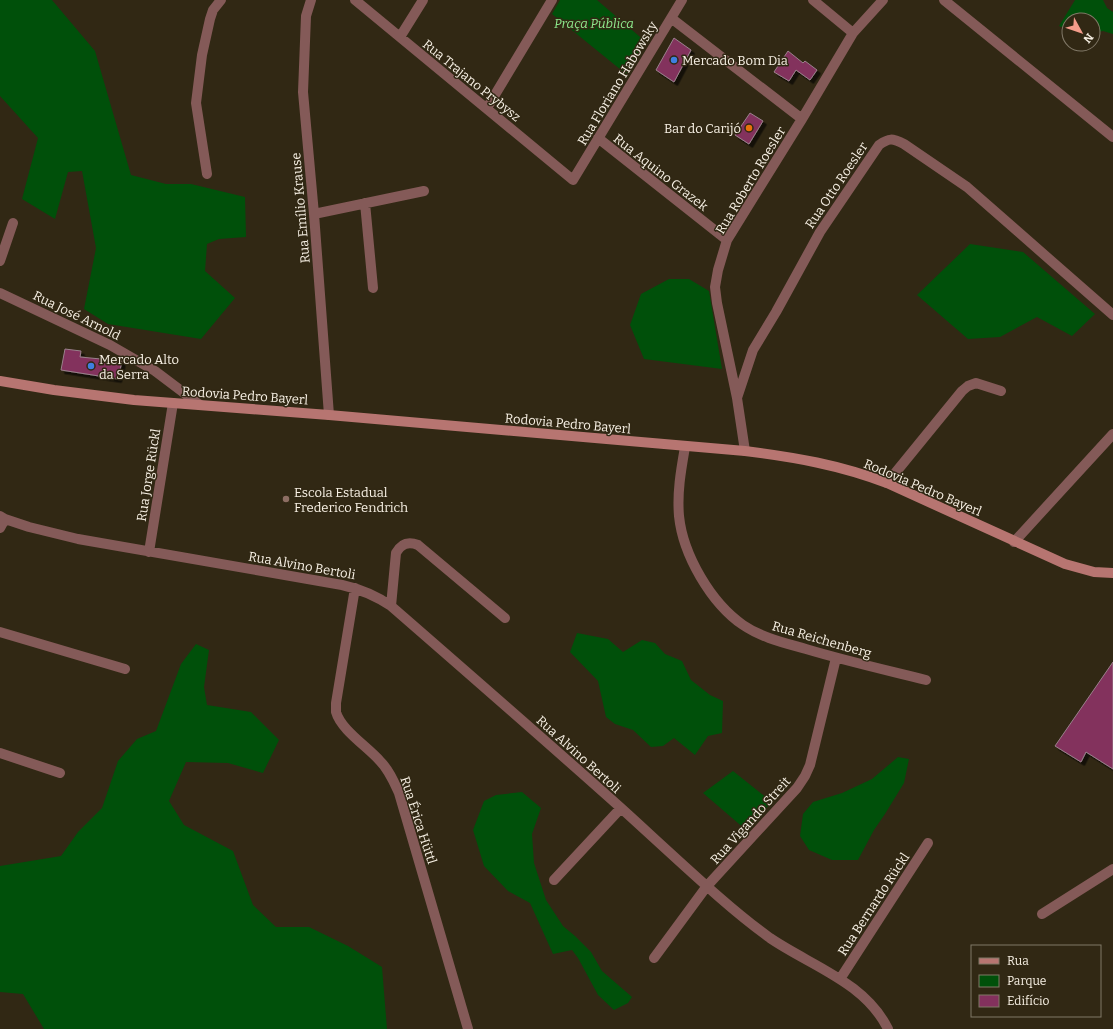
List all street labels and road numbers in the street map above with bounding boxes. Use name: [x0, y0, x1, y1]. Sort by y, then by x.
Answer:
street label: Rua Floriano Habowsky: [575, 19, 660, 148]
street label: Rua Trajano Prybysz: [420, 36, 524, 124]
street label: Rua Roberto Roesler: [712, 124, 789, 237]
street label: Rua Aquino Grazek: [611, 131, 711, 214]
street label: Rua Otto Roesler: [802, 139, 871, 231]
street label: Rua Emílio Krause: [288, 152, 313, 264]
street label: Rua José Arnold: [31, 288, 123, 343]
street label: Rodovia Pedro Bayerl: [181, 384, 309, 407]
street label: Rodovia Pedro Bayerl: [504, 411, 632, 437]
street label: Rua Jorge Rückl: [134, 427, 163, 523]
street label: Rodovia Pedro Bayerl: [862, 456, 984, 519]
street label: Rua Alvino Bertoli: [247, 549, 357, 582]
street label: Rua Reichenberg: [770, 618, 873, 661]
street label: Rua Alvino Bertoli: [533, 713, 624, 796]
street label: Rua Vigando Streit: [707, 773, 794, 867]
street label: Rua Érica Hüttl: [397, 775, 440, 866]
street label: Rua Bernardo Rückl: [835, 850, 912, 958]

